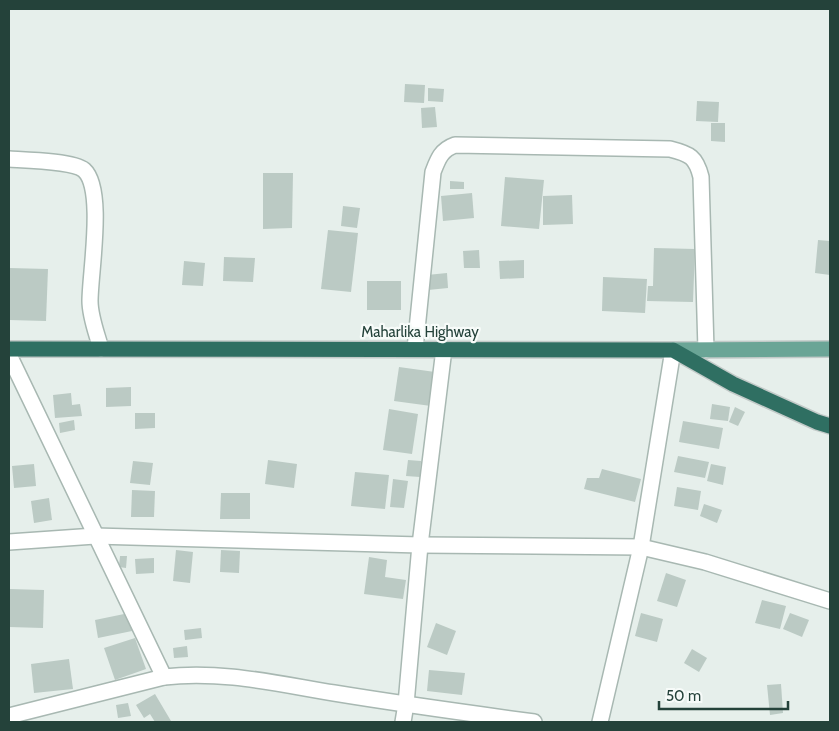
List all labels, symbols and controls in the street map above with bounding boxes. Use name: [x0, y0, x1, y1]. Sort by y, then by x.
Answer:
street label: Maharlika Highway: [361, 323, 479, 341]
scale bar: [659, 678, 788, 710]
text: 50 m: [666, 687, 701, 705]

